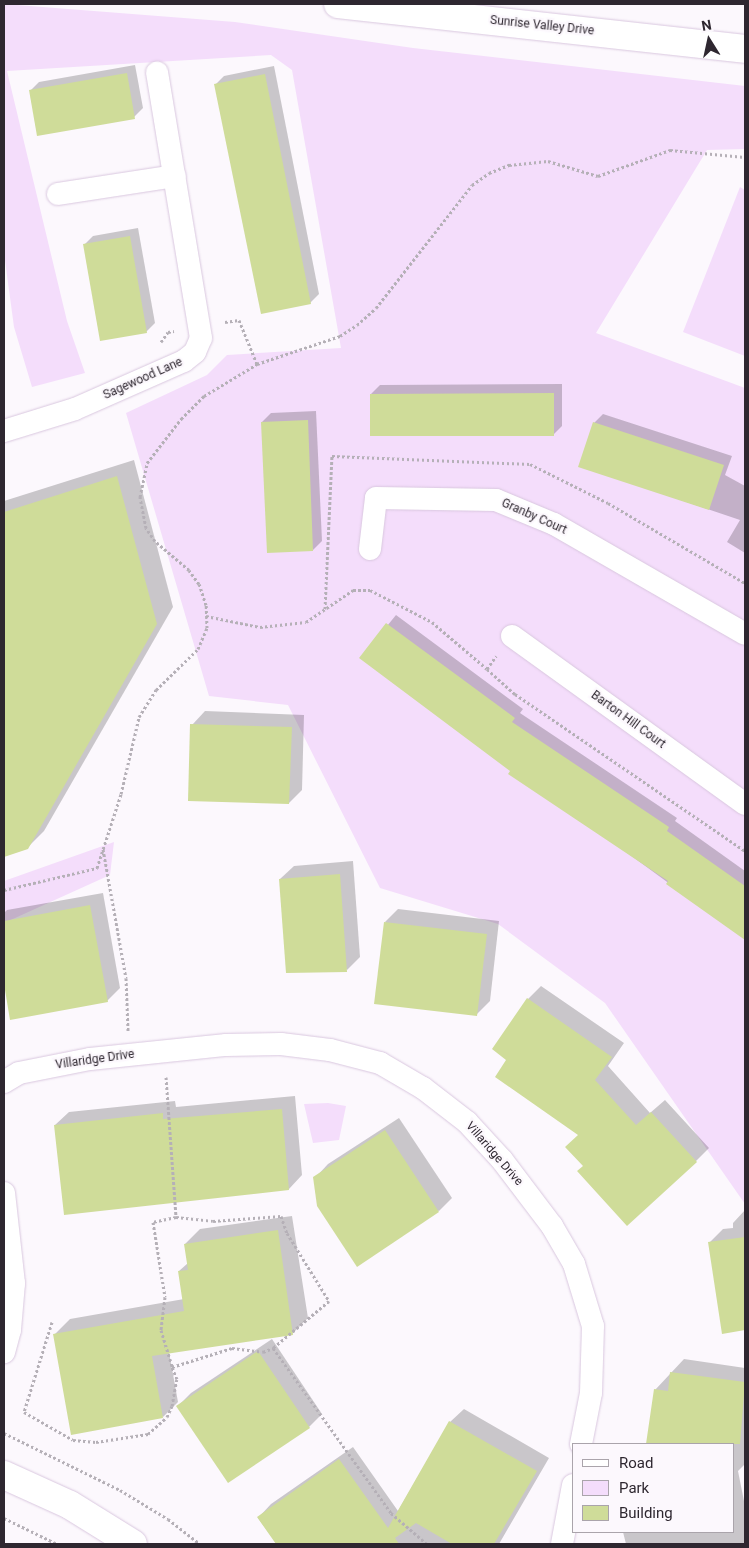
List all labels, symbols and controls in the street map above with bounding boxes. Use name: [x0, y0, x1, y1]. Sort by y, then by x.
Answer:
street label: Sunrise Valley Drive: [489, 13, 595, 39]
north arrow: [684, 15, 734, 65]
text: N: [700, 16, 713, 34]
street label: Sagewood Lane: [101, 355, 185, 403]
street label: Granby Court: [499, 496, 569, 538]
street label: Barton Hill Court: [588, 688, 668, 752]
street label: Villaridge Drive: [55, 1047, 135, 1073]
street label: Villaridge Drive: [462, 1119, 526, 1189]
legend: [572, 1443, 734, 1533]
text: Road: [619, 1454, 653, 1472]
text: Park: [619, 1479, 649, 1497]
text: Building: [619, 1504, 673, 1522]

